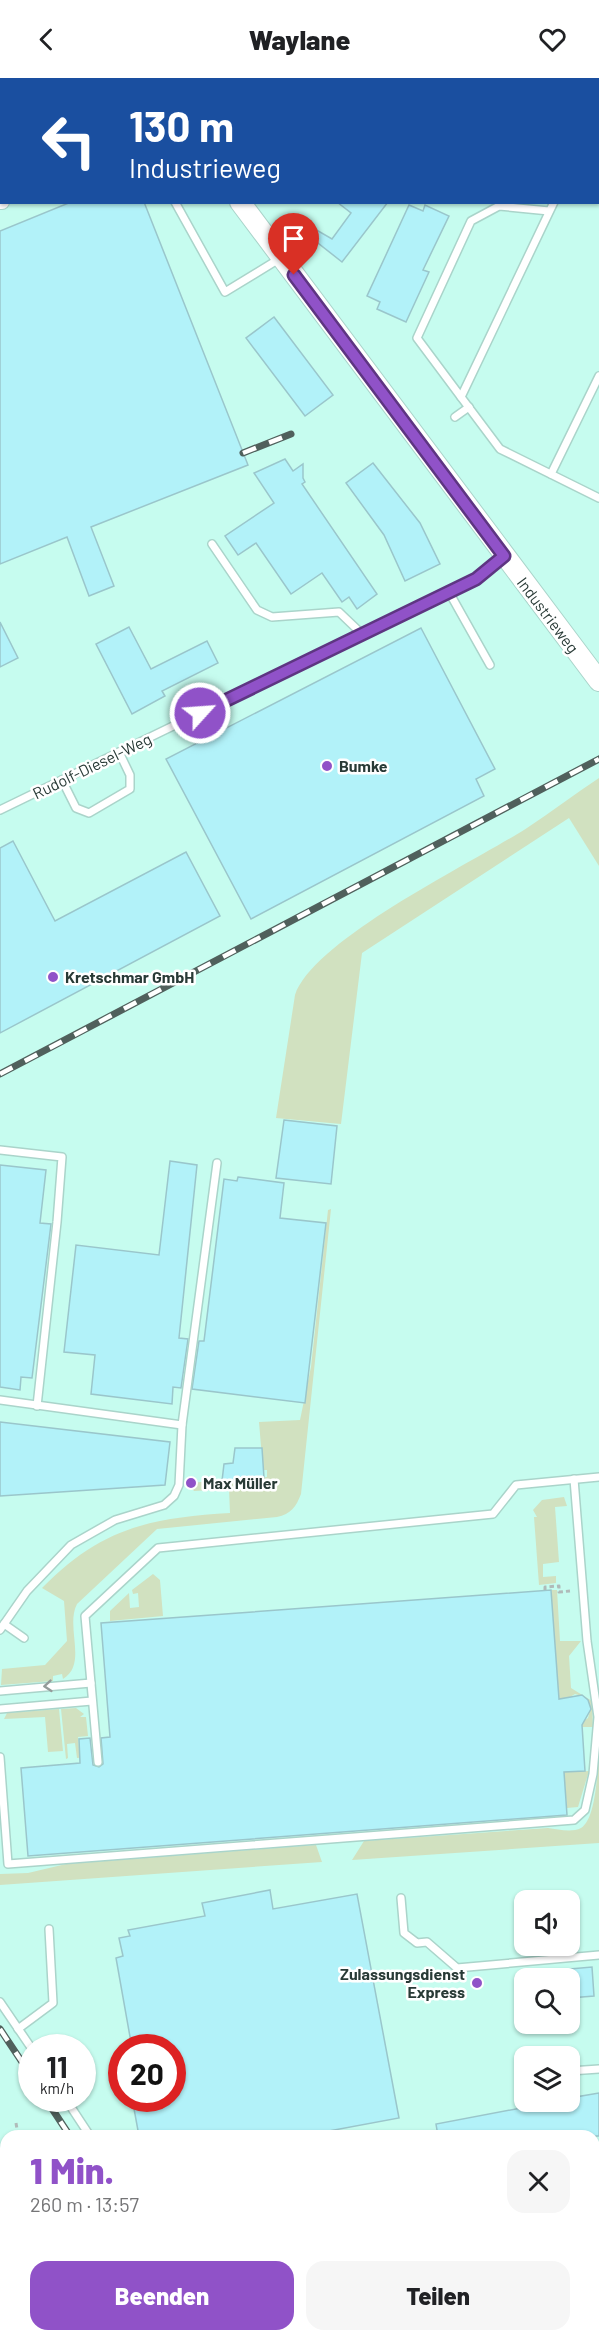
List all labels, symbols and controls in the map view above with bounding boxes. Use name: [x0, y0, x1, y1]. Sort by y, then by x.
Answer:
icon: back: [30, 23, 63, 56]
text: Waylane: [249, 23, 350, 55]
icon: heart: [536, 23, 569, 56]
text: 130 m: [129, 100, 234, 150]
icon: left: [30, 102, 108, 180]
text: Industrieweg: [129, 151, 281, 183]
pin: [268, 213, 319, 275]
icon: arrive: [277, 222, 310, 255]
street label: Industrieweg: [514, 573, 583, 656]
position arrow: [168, 681, 232, 745]
street label: Rudolf-Diesel-Weg: [29, 729, 154, 803]
place label: Bumke: [339, 756, 388, 775]
marker: Bumke: [320, 759, 334, 773]
place label: Kretschmar GmbH: [65, 967, 194, 986]
marker: Kretschmar GmbH: [46, 970, 60, 984]
place label: Max Müller: [203, 1473, 278, 1492]
marker: Max Müller: [184, 1476, 198, 1490]
one-way arrow: [44, 1679, 53, 1692]
map controls: [514, 1890, 580, 2112]
button: sound: [514, 1890, 580, 1956]
place label: Zulassungsdienst Express: [340, 1964, 465, 2001]
button: search: [514, 1968, 580, 2034]
marker: Zulassungsdienst Express: [470, 1976, 484, 1990]
speed limit sign: 20: [108, 2034, 186, 2112]
button: layers: [514, 2046, 580, 2112]
text: 11: [46, 2048, 68, 2084]
text: km/h: [40, 2079, 74, 2097]
text: 1 Min.: [30, 2148, 114, 2191]
button: close: [507, 2150, 570, 2213]
text: 260 m · 13:57: [30, 2192, 139, 2216]
button: Beenden: [30, 2261, 294, 2330]
button: Teilen: [306, 2261, 570, 2330]

